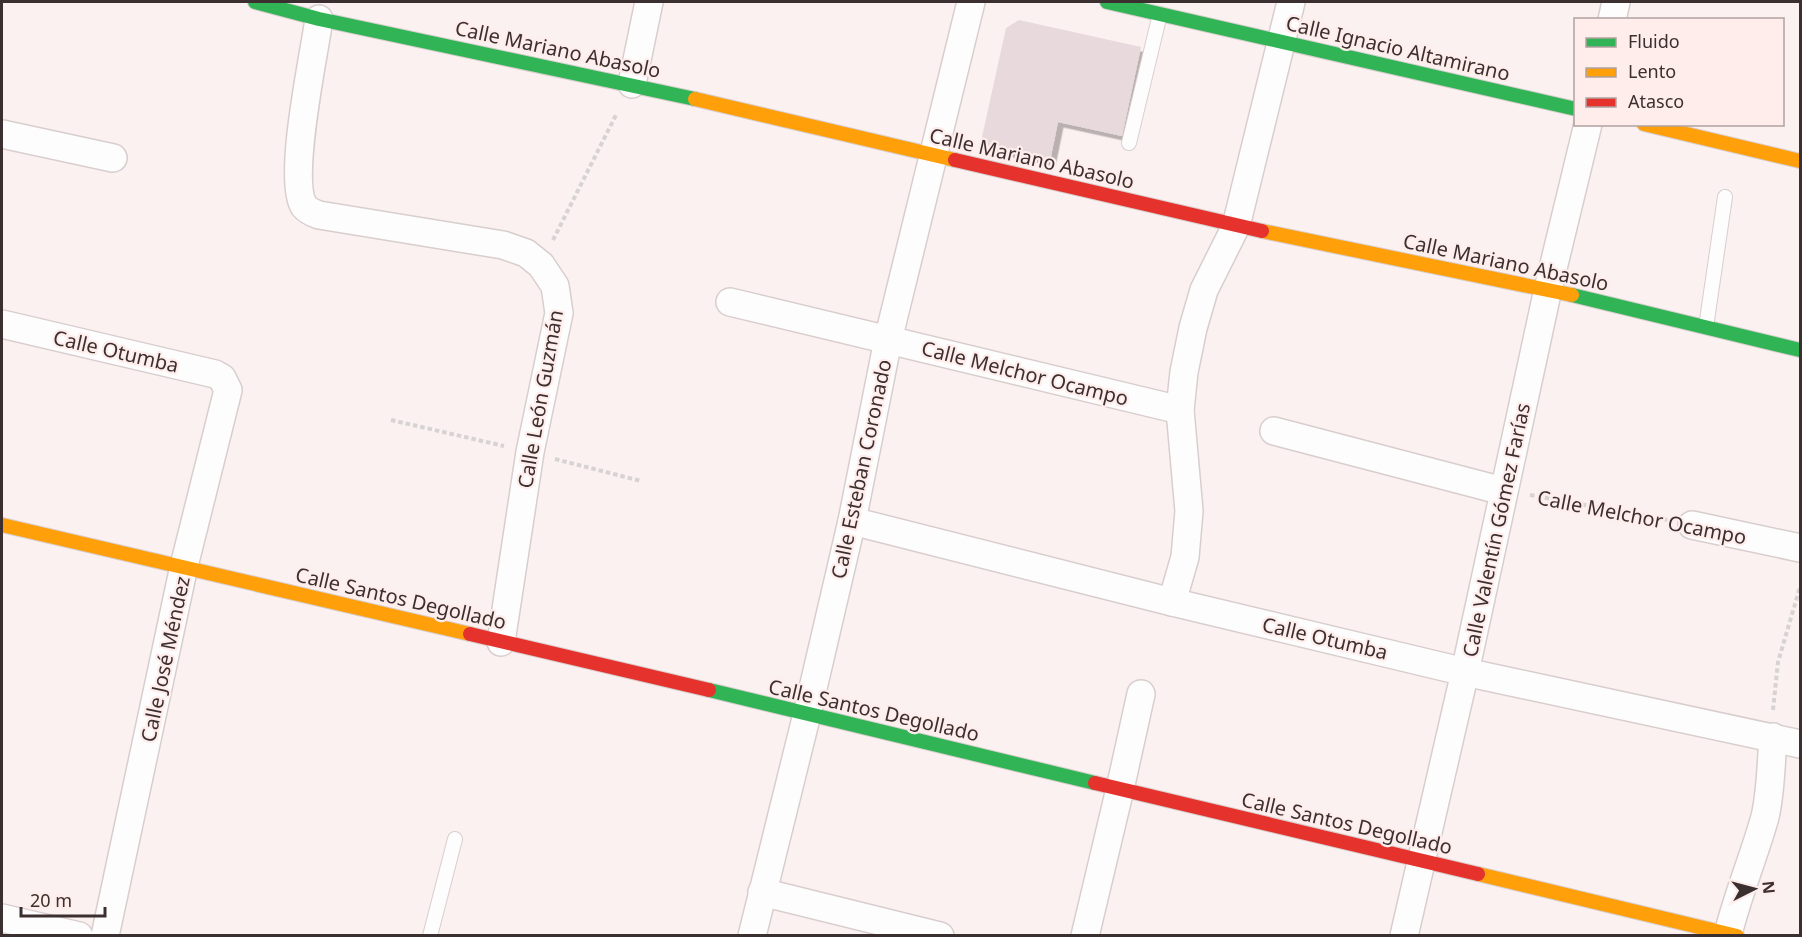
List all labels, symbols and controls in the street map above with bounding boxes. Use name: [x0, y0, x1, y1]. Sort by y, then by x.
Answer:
street label: Calle Ignacio Altamirano: [1283, 9, 1513, 87]
street label: Calle Mariano Abasolo: [453, 14, 663, 84]
legend: [1574, 18, 1784, 126]
text: Fluido: [1628, 29, 1680, 53]
text: Lento: [1628, 59, 1676, 83]
text: Atasco: [1628, 89, 1684, 113]
street label: Calle Mariano Abasolo: [927, 121, 1137, 195]
street label: Calle Mariano Abasolo: [1401, 227, 1611, 297]
street label: Calle León Guzmán: [511, 308, 569, 490]
street label: Calle Otumba: [51, 323, 181, 379]
street label: Calle Melchor Ocampo: [919, 334, 1131, 412]
street label: Calle Esteban Coronado: [825, 357, 897, 581]
street label: Calle Valentín Gómez Farías: [1456, 400, 1536, 660]
street label: Calle Melchor Ocampo: [1535, 483, 1749, 551]
street label: Calle Santos Degollado: [293, 561, 509, 635]
street label: Calle José Méndez: [134, 574, 196, 744]
street label: Calle Otumba: [1260, 610, 1390, 666]
street label: Calle Santos Degollado: [766, 673, 982, 747]
street label: Calle Santos Degollado: [1239, 786, 1455, 860]
north arrow: [1724, 859, 1784, 919]
scale bar: [21, 880, 105, 918]
text: N: [1757, 880, 1781, 895]
text: 20 m: [30, 888, 72, 912]

